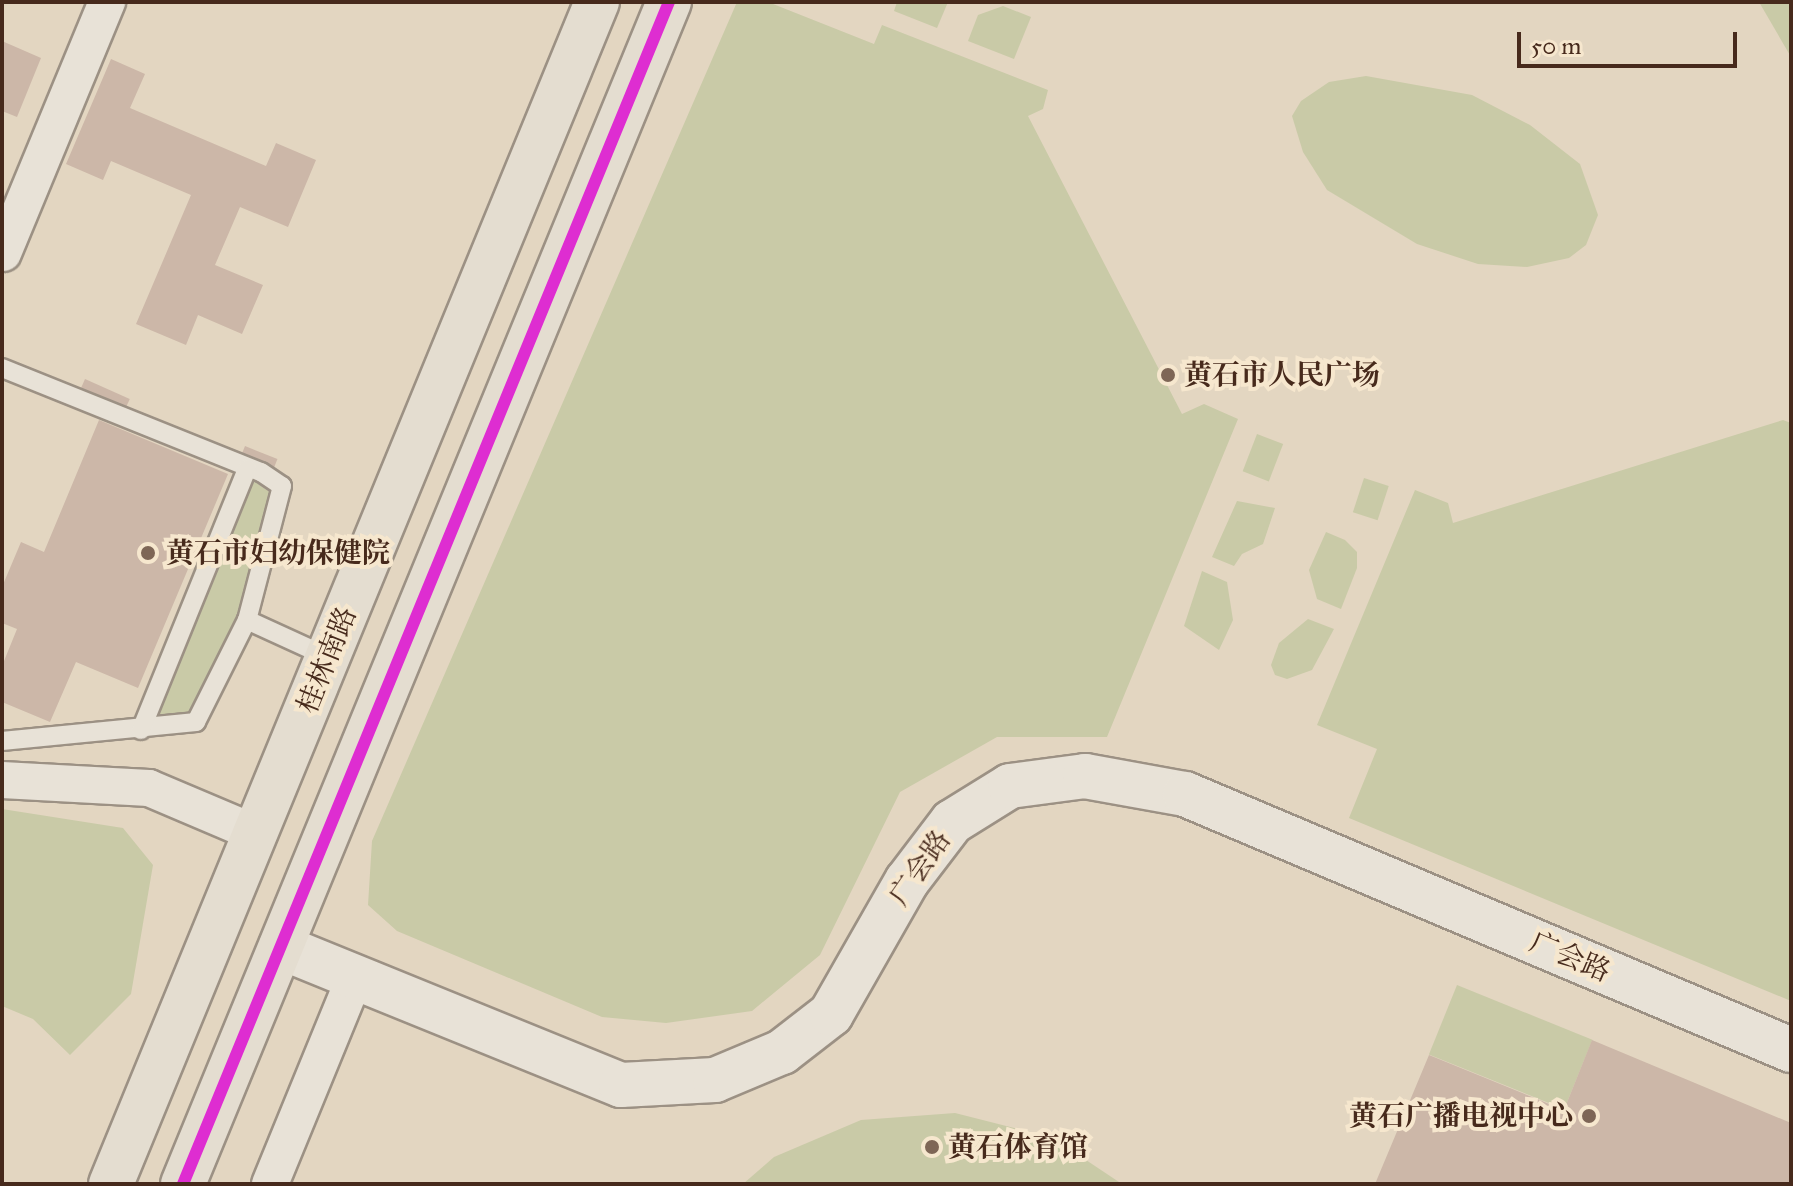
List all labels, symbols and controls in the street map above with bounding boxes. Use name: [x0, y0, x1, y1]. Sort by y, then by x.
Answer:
scale bar: [1521, 16, 1741, 66]
text: 50 m: [1531, 31, 1581, 61]
place label: 黄石市人民广场: [1184, 358, 1380, 392]
marker: 黄石市人民广场: [1159, 366, 1177, 384]
place label: 黄石市妇幼保健院: [166, 536, 390, 570]
marker: 黄石市妇幼保健院: [137, 542, 159, 564]
street label: 桂林南路: [290, 602, 364, 718]
street label: 广会路: [882, 824, 958, 912]
street label: 广会路: [1525, 925, 1615, 989]
place label: 黄石广播电视中心: [1349, 1099, 1573, 1133]
marker: 黄石广播电视中心: [1580, 1107, 1598, 1125]
place label: 黄石体育馆: [948, 1130, 1088, 1164]
marker: 黄石体育馆: [923, 1138, 941, 1156]

